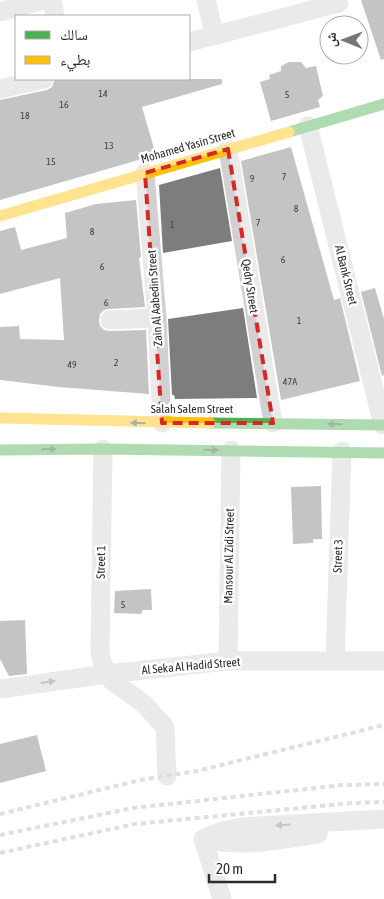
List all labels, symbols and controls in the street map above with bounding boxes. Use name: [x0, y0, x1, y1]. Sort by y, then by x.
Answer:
legend: [15, 15, 190, 80]
north arrow: [319, 15, 369, 65]
text: سالك: [60, 26, 88, 43]
text: ش: [323, 32, 340, 47]
text: بطيء: [60, 51, 90, 72]
house number: 14: [98, 88, 108, 99]
house number: 5: [285, 89, 290, 100]
house number: 16: [59, 99, 69, 110]
house number: 18: [20, 110, 30, 121]
street label: Mohamed Yasin Street: [139, 126, 237, 166]
house number: 13: [104, 140, 114, 151]
house number: 15: [46, 156, 56, 167]
house number: 7: [282, 171, 287, 182]
house number: 9: [250, 173, 255, 184]
house number: 8: [294, 203, 299, 214]
house number: 7: [256, 217, 261, 228]
house number: 1: [170, 219, 175, 230]
house number: 8: [90, 226, 95, 237]
street label: Al Bank Street: [332, 244, 360, 307]
street label: Zain Al Aabedin Street: [145, 249, 165, 347]
house number: 6: [281, 254, 286, 265]
street label: Qedry Street: [239, 258, 261, 315]
house number: 6: [100, 261, 105, 272]
house number: 6: [104, 297, 109, 308]
house number: 1: [297, 315, 302, 326]
house number: 2: [114, 357, 119, 368]
house number: 49: [67, 359, 77, 370]
house number: 47A: [283, 376, 297, 387]
street label: Salah Salem Street: [151, 402, 234, 416]
one-way arrow: [130, 418, 146, 426]
one-way arrow: [327, 420, 343, 428]
one-way arrow: [41, 445, 57, 453]
one-way arrow: [203, 446, 219, 454]
street label: Mansour Al Zidi Street: [221, 508, 237, 604]
street label: Street 3: [330, 539, 346, 573]
street label: Street 1: [94, 545, 108, 579]
house number: 5: [121, 599, 126, 610]
street label: Al Seka Al Hadid Street: [141, 655, 241, 677]
one-way arrow: [41, 678, 57, 686]
one-way arrow: [275, 821, 291, 829]
scale bar: [209, 852, 275, 884]
text: 20 m: [216, 860, 243, 877]

